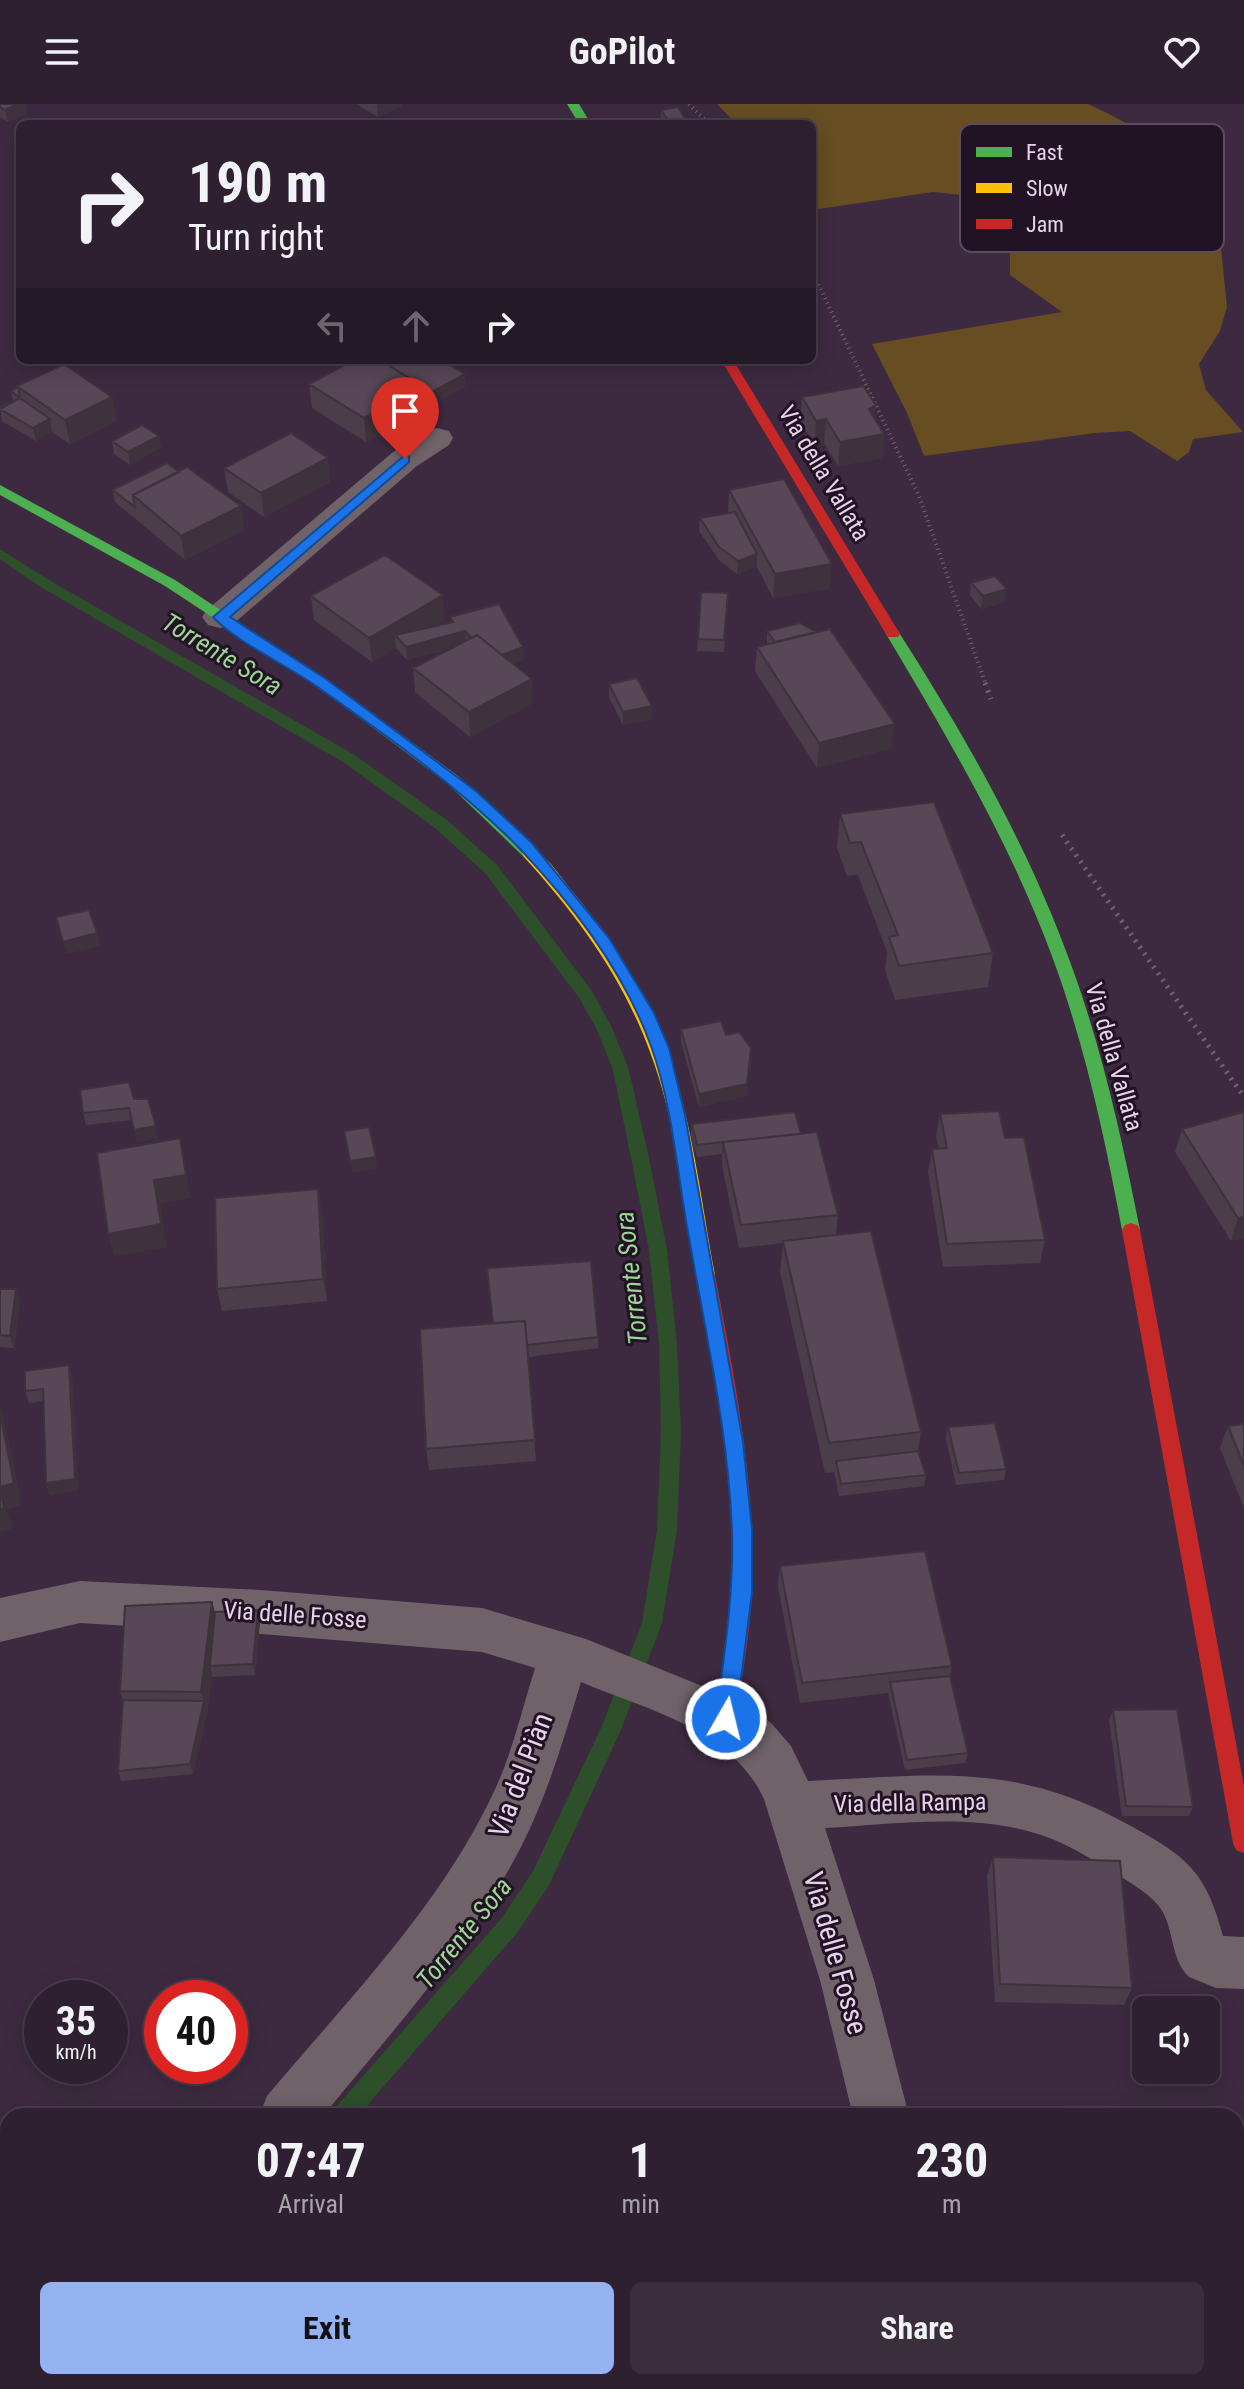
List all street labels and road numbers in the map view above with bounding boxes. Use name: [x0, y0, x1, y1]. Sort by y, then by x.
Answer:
street label: Via della Vallata: [773, 400, 875, 546]
street label: Via della Vallata: [1080, 980, 1148, 1134]
street label: Via delle Fosse: [223, 1596, 367, 1634]
street label: Via del Piàn: [482, 1708, 559, 1842]
street label: Via della Rampa: [833, 1788, 987, 1818]
street label: Via delle Fosse: [797, 1868, 874, 2038]

